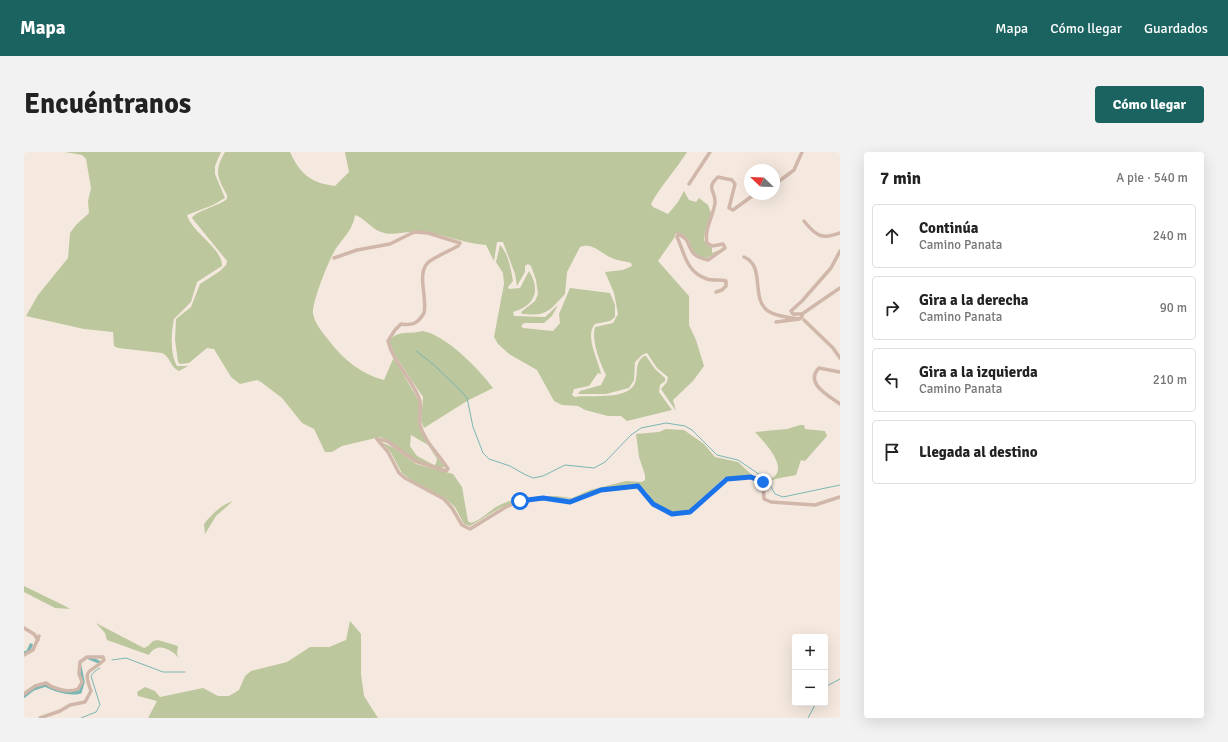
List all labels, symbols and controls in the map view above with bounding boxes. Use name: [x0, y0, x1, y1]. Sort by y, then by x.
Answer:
text: Mapa: [20, 16, 66, 40]
text: Mapa: [995, 20, 1028, 37]
text: Cómo llegar: [1050, 20, 1122, 37]
text: Guardados: [1144, 20, 1208, 37]
button: Cómo llegar: [1095, 86, 1204, 123]
text: Encuéntranos: [24, 87, 191, 121]
north arrow: [744, 164, 780, 200]
text: 7 min: [880, 168, 921, 189]
text: A pie · 540 m: [1116, 170, 1188, 186]
text: Continúa: [919, 219, 978, 237]
icon: ahead: [881, 225, 903, 247]
text: 240 m: [1153, 228, 1187, 244]
text: Camino Panata: [919, 237, 1002, 253]
text: Gira a la derecha: [919, 291, 1029, 309]
icon: right: [881, 297, 903, 319]
text: 90 m: [1160, 300, 1187, 316]
text: Camino Panata: [919, 309, 1002, 325]
text: Gira a la izquierda: [919, 363, 1038, 381]
icon: left: [881, 369, 903, 391]
text: 210 m: [1153, 372, 1187, 388]
text: Camino Panata: [919, 381, 1002, 397]
icon: arrive: [881, 441, 903, 463]
text: Llegada al destino: [919, 443, 1038, 461]
route end: [754, 473, 772, 491]
route start: [511, 492, 529, 510]
map controls: [792, 634, 828, 706]
button: +: [792, 634, 828, 670]
button: −: [792, 670, 828, 706]

